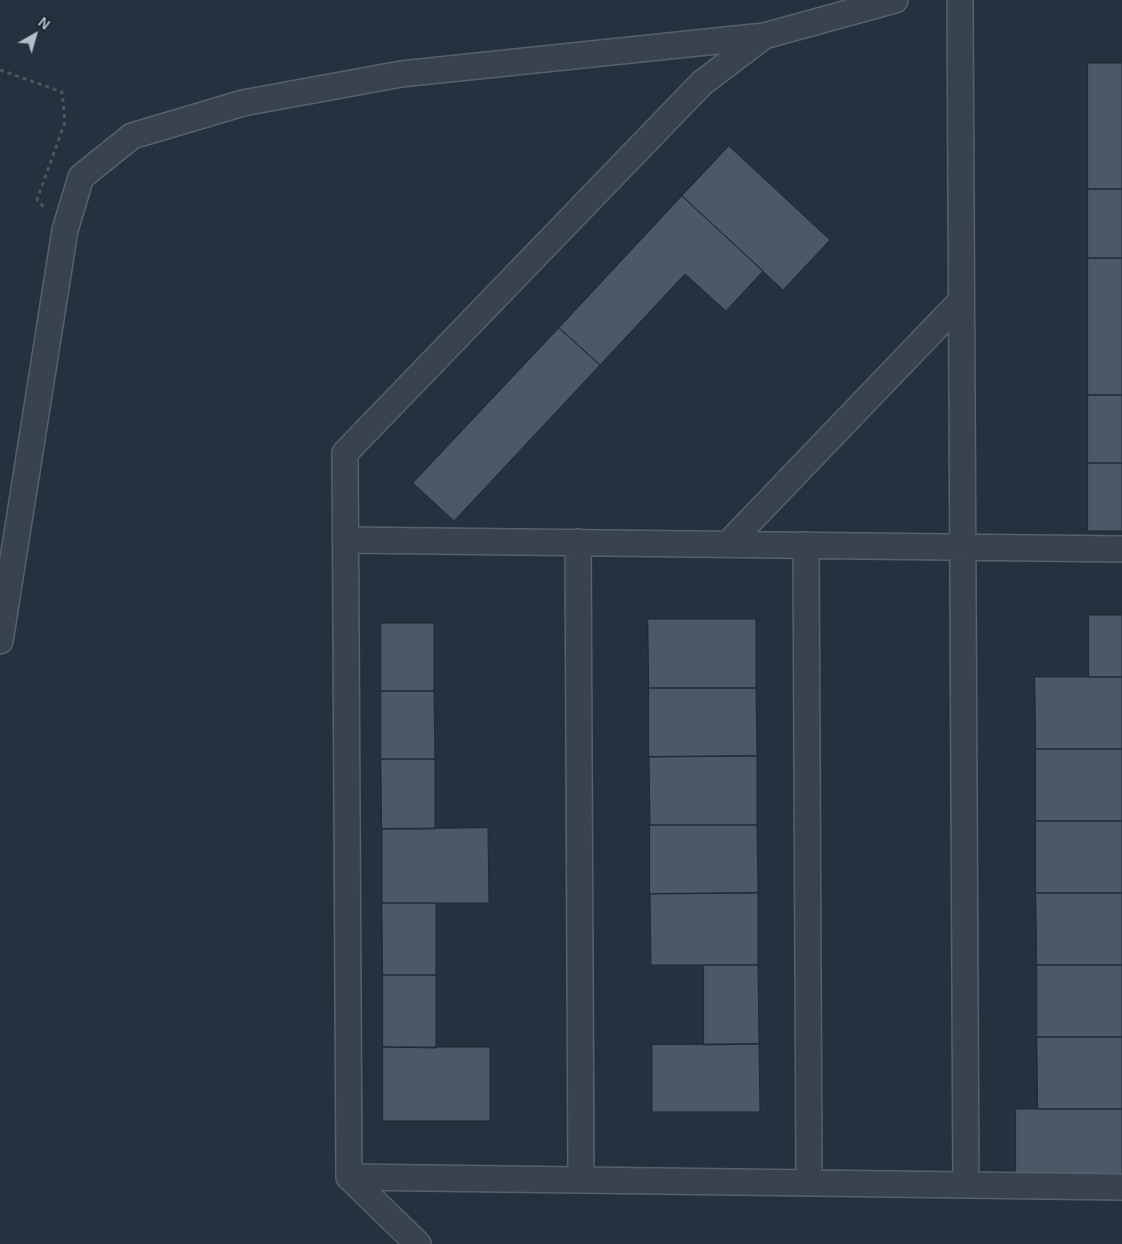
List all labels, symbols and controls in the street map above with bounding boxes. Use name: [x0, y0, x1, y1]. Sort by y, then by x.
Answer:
north arrow: [10, 10, 60, 60]
text: N: [35, 14, 53, 33]

